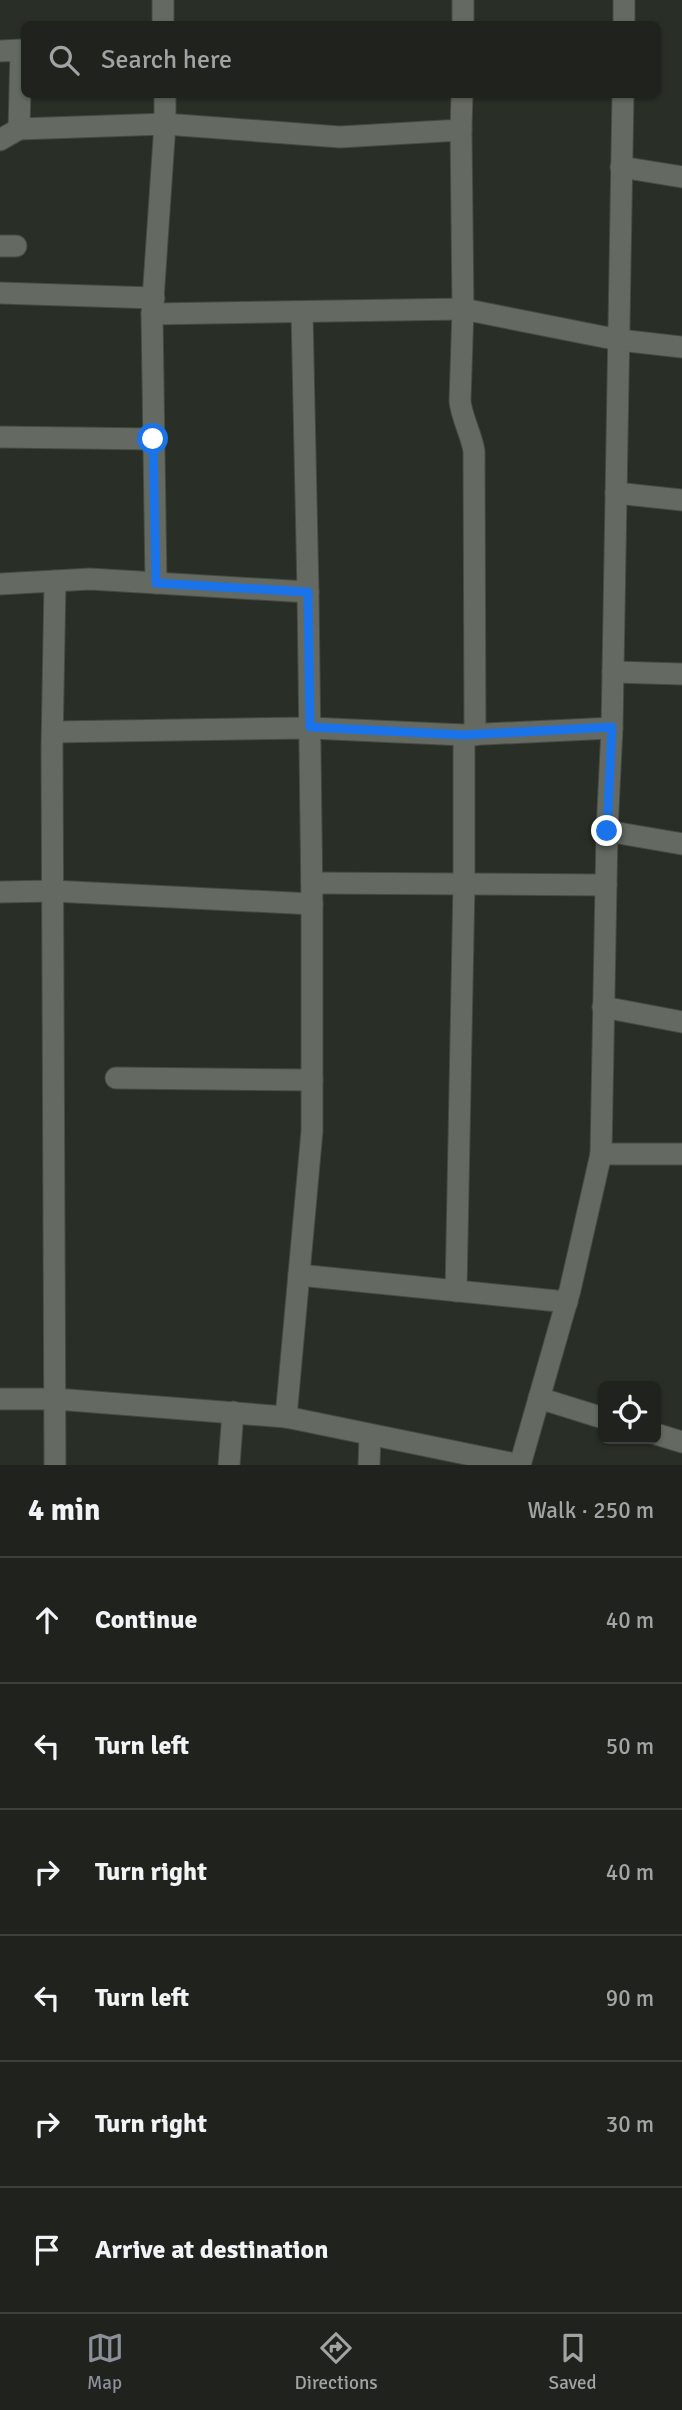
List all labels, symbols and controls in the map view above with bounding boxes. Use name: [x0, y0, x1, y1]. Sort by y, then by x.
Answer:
search box: [21, 21, 661, 98]
icon: search: [45, 41, 83, 79]
text: Search here: [101, 44, 232, 76]
route start: [137, 423, 168, 454]
route end: [591, 815, 622, 846]
map controls: [598, 1381, 661, 1444]
button: locate: [598, 1381, 661, 1444]
text: 4 min: [28, 1492, 100, 1529]
text: Walk · 250 m: [528, 1496, 654, 1525]
icon: ahead: [28, 1601, 66, 1639]
text: Continue: [95, 1604, 197, 1636]
text: 40 m: [606, 1606, 654, 1635]
icon: left: [28, 1727, 66, 1765]
text: Turn left: [95, 1730, 189, 1762]
text: 50 m: [606, 1732, 654, 1761]
icon: right: [28, 1853, 66, 1891]
text: Turn right: [95, 1856, 207, 1888]
text: 40 m: [606, 1858, 654, 1887]
icon: left: [28, 1979, 66, 2017]
text: Turn left: [95, 1982, 189, 2014]
text: 90 m: [606, 1984, 654, 2013]
icon: right: [28, 2105, 66, 2143]
text: Turn right: [95, 2108, 207, 2140]
text: 30 m: [606, 2110, 654, 2139]
icon: arrive: [28, 2231, 66, 2269]
text: Arrive at destination: [95, 2234, 328, 2266]
tab: Map: [86, 2329, 124, 2395]
tab: Directions: [295, 2329, 378, 2395]
tab: Saved: [549, 2329, 596, 2395]

